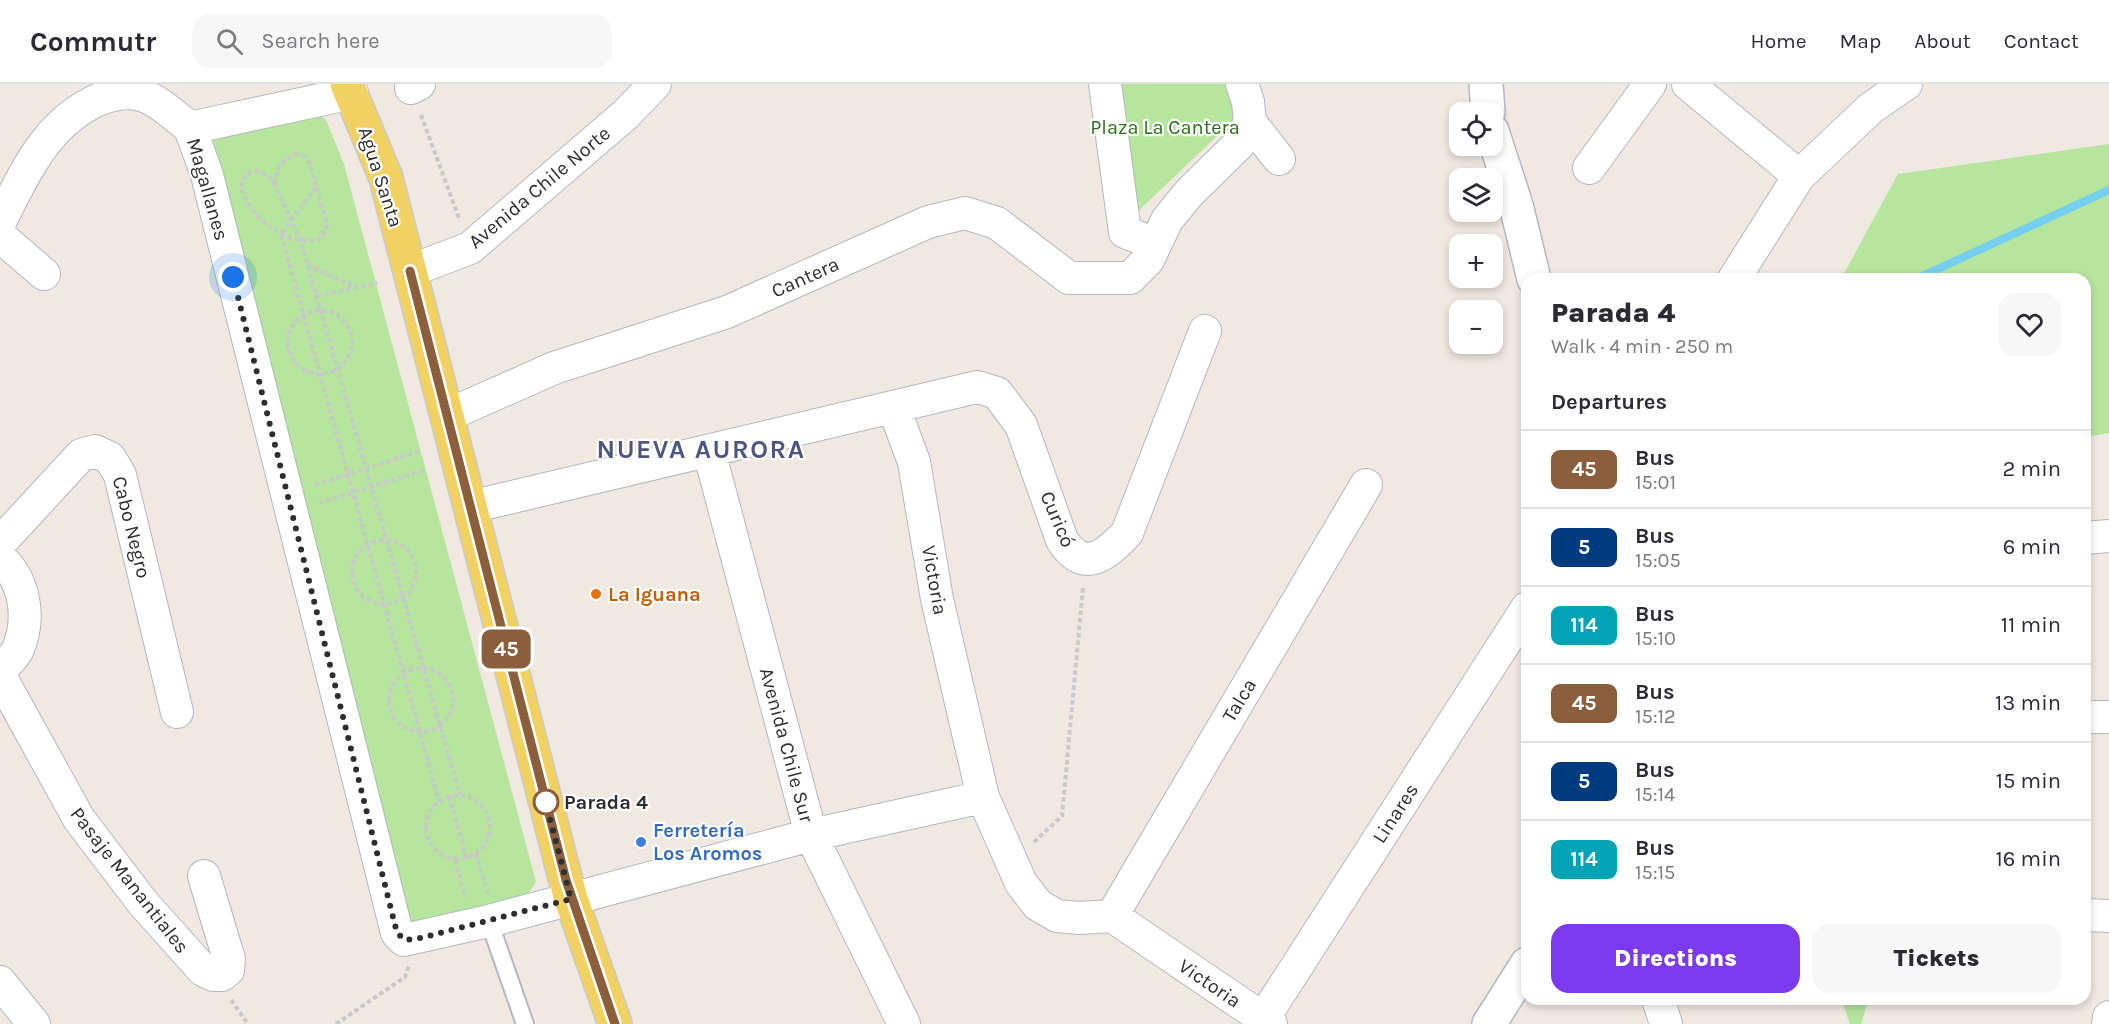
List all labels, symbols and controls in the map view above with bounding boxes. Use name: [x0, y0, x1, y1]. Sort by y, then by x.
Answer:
search box: [192, 14, 612, 68]
text: Commutr: [30, 25, 156, 58]
icon: search: [213, 25, 246, 58]
text: Search here: [261, 28, 380, 54]
text: Home: [1751, 29, 1807, 53]
text: Map: [1840, 29, 1881, 53]
text: About: [1914, 29, 1971, 53]
text: Contact: [2004, 29, 2079, 53]
map controls: [1449, 102, 1503, 354]
button: locate: [1449, 102, 1503, 156]
park label: Plaza La Cantera: [1090, 116, 1240, 139]
street label: Avenida Chile Norte: [464, 122, 615, 253]
street label: Agua Santa: [353, 124, 408, 230]
street label: Magallanes: [182, 135, 233, 243]
button: layers: [1449, 168, 1503, 222]
button: +: [1449, 234, 1503, 288]
street label: Cantera: [768, 252, 842, 302]
your location: [218, 262, 248, 292]
button: heart: [1998, 293, 2061, 356]
text: Parada 4: [1551, 296, 1675, 329]
button: −: [1449, 300, 1503, 354]
text: Walk · 4 min · 250 m: [1551, 335, 1733, 358]
text: Departures: [1551, 389, 1667, 415]
district label: NUEVA AURORA: [597, 434, 805, 465]
text: Bus: [1635, 445, 1675, 471]
text: 2 min: [2003, 456, 2061, 482]
text: 45: [1572, 457, 1596, 481]
text: 15:01: [1635, 471, 1676, 494]
street label: Cabo Negro: [108, 474, 155, 580]
street label: Curicó: [1035, 488, 1080, 551]
text: Bus: [1635, 523, 1675, 549]
text: 6 min: [2003, 534, 2061, 560]
text: 5: [1578, 535, 1590, 559]
street label: Victoria: [917, 544, 952, 617]
text: 15:05: [1635, 549, 1681, 572]
place label: La Iguana: [608, 583, 701, 606]
marker: La Iguana: [589, 587, 603, 601]
text: Bus: [1635, 601, 1675, 627]
text: 11 min: [2001, 612, 2061, 638]
text: 114: [1570, 613, 1598, 637]
text: 15:10: [1635, 627, 1676, 650]
line badge: 45: [479, 630, 533, 668]
text: 45: [494, 637, 518, 661]
street label: Avenida Chile Sur: [755, 665, 818, 826]
street label: Talca: [1218, 675, 1261, 726]
text: Bus: [1635, 679, 1675, 705]
text: 13 min: [1995, 690, 2061, 716]
text: 45: [1572, 691, 1596, 715]
text: 15:12: [1635, 705, 1676, 728]
text: Bus: [1635, 757, 1675, 783]
text: 15 min: [1996, 768, 2061, 794]
text: 5: [1578, 769, 1590, 793]
street label: Linares: [1368, 779, 1423, 847]
text: 15:14: [1635, 783, 1675, 806]
marker: Parada 4: [533, 789, 559, 815]
place label: Parada 4: [564, 791, 648, 814]
street label: Pasaje Manantiales: [65, 803, 194, 958]
place label: Ferretería Los Aromos: [653, 819, 762, 865]
marker: Ferretería Los Aromos: [634, 835, 648, 849]
text: Bus: [1635, 835, 1675, 861]
text: 16 min: [1995, 846, 2061, 872]
text: 114: [1570, 847, 1598, 871]
text: 15:15: [1635, 861, 1675, 884]
button: Directions: [1551, 924, 1800, 993]
button: Tickets: [1812, 924, 2061, 993]
street label: Victoria: [1174, 954, 1245, 1013]

